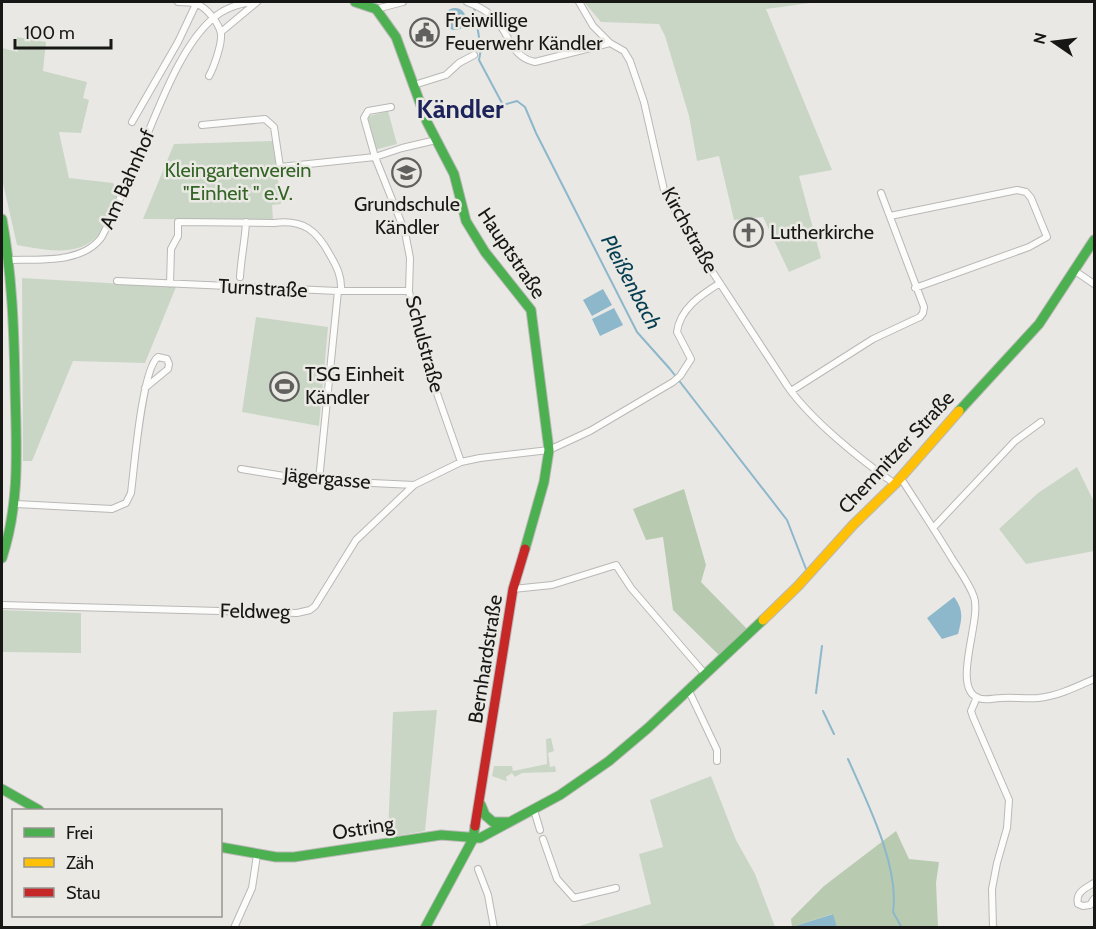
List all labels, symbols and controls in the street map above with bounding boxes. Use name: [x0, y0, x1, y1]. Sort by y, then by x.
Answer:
place label: Freiwillige Feuerwehr Kändler: [445, 8, 603, 55]
scale bar: [15, 12, 111, 50]
north arrow: [1024, 12, 1084, 72]
public building icon: Freiwillige Feuerwehr Kändler: [408, 16, 440, 48]
text: 100 m: [24, 22, 75, 44]
text: N: [1029, 31, 1051, 46]
district label: Kändler: [417, 93, 504, 125]
street label: Am Bahnhof: [94, 125, 160, 232]
school or university icon: Grundschule Kändler: [391, 157, 423, 189]
park label: Kleingartenverein "Einheit " e.V.: [165, 158, 311, 205]
street label: Kirchstraße: [657, 183, 723, 277]
place label: Grundschule Kändler: [354, 192, 460, 239]
street label: Hauptstraße: [473, 203, 551, 303]
church icon: Lutherkirche: [733, 216, 765, 248]
place label: Lutherkirche: [770, 220, 874, 244]
water label: Pleißenbach: [596, 230, 667, 333]
street label: Turnstraße: [218, 274, 308, 302]
street label: Schulstraße: [401, 293, 449, 395]
place label: TSG Einheit Kändler: [305, 362, 405, 409]
sports icon: TSG Einheit Kändler: [268, 370, 300, 402]
street label: Chemnitzer Straße: [833, 386, 959, 518]
street label: Jägergasse: [281, 462, 372, 494]
street label: Bernhardstraße: [463, 593, 507, 725]
street label: Feldweg: [220, 598, 291, 624]
legend: [12, 809, 222, 917]
street label: Ostring: [331, 811, 397, 845]
text: Frei: [66, 822, 93, 844]
text: Zäh: [66, 852, 94, 874]
text: Stau: [66, 882, 100, 904]

